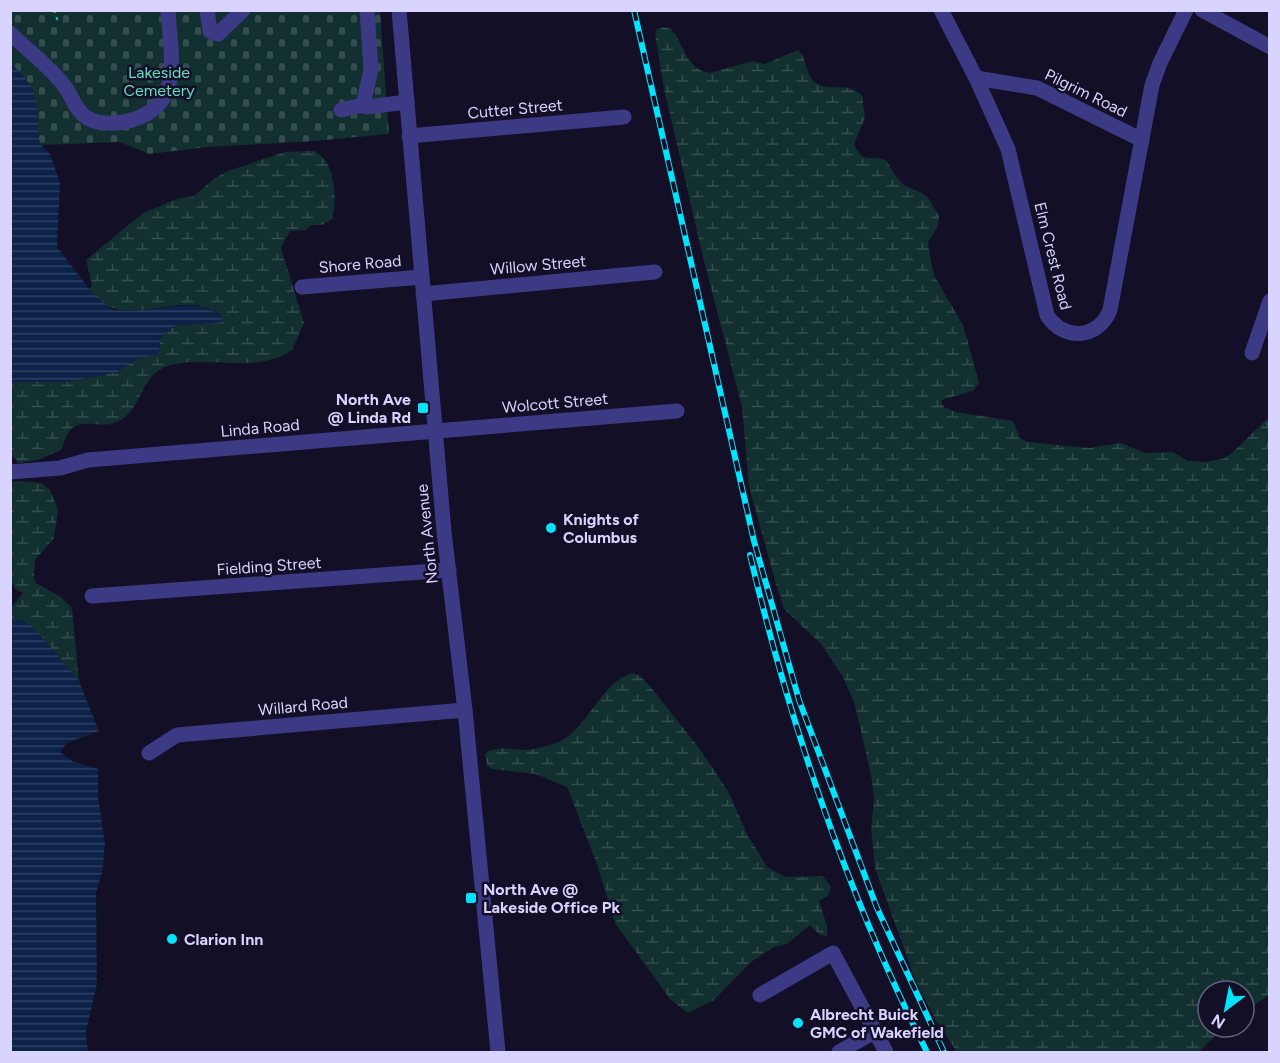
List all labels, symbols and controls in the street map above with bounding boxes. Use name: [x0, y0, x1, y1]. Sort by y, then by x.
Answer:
park label: Lakeside Cemetery: [123, 63, 195, 100]
street label: Pilgrim Road: [1042, 65, 1130, 121]
street label: Cutter Street: [467, 95, 563, 123]
street label: Elm Crest Road: [1030, 200, 1076, 312]
street label: Shore Road: [318, 251, 402, 277]
street label: Willow Street: [489, 251, 587, 279]
street label: Wolcott Street: [501, 389, 609, 417]
place label: North Ave @ Linda Rd: [328, 390, 411, 427]
marker: North Ave @ Linda Rd: [416, 401, 430, 415]
street label: Linda Road: [220, 415, 300, 441]
street label: North Avenue: [412, 483, 442, 585]
place label: Knights of Columbus: [563, 510, 640, 547]
marker: Knights of Columbus: [544, 521, 558, 535]
street label: Fielding Street: [216, 553, 322, 579]
street label: Willard Road: [257, 693, 349, 719]
place label: North Ave @ Lakeside Office Pk: [483, 880, 620, 917]
marker: North Ave @ Lakeside Office Pk: [464, 891, 478, 905]
place label: Clarion Inn: [184, 930, 263, 949]
marker: Clarion Inn: [165, 932, 179, 946]
north arrow: [1196, 979, 1256, 1039]
place label: Albrecht Buick GMC of Wakefield: [810, 1005, 944, 1042]
text: N: [1208, 1010, 1229, 1033]
marker: Albrecht Buick GMC of Wakefield: [791, 1016, 805, 1030]

